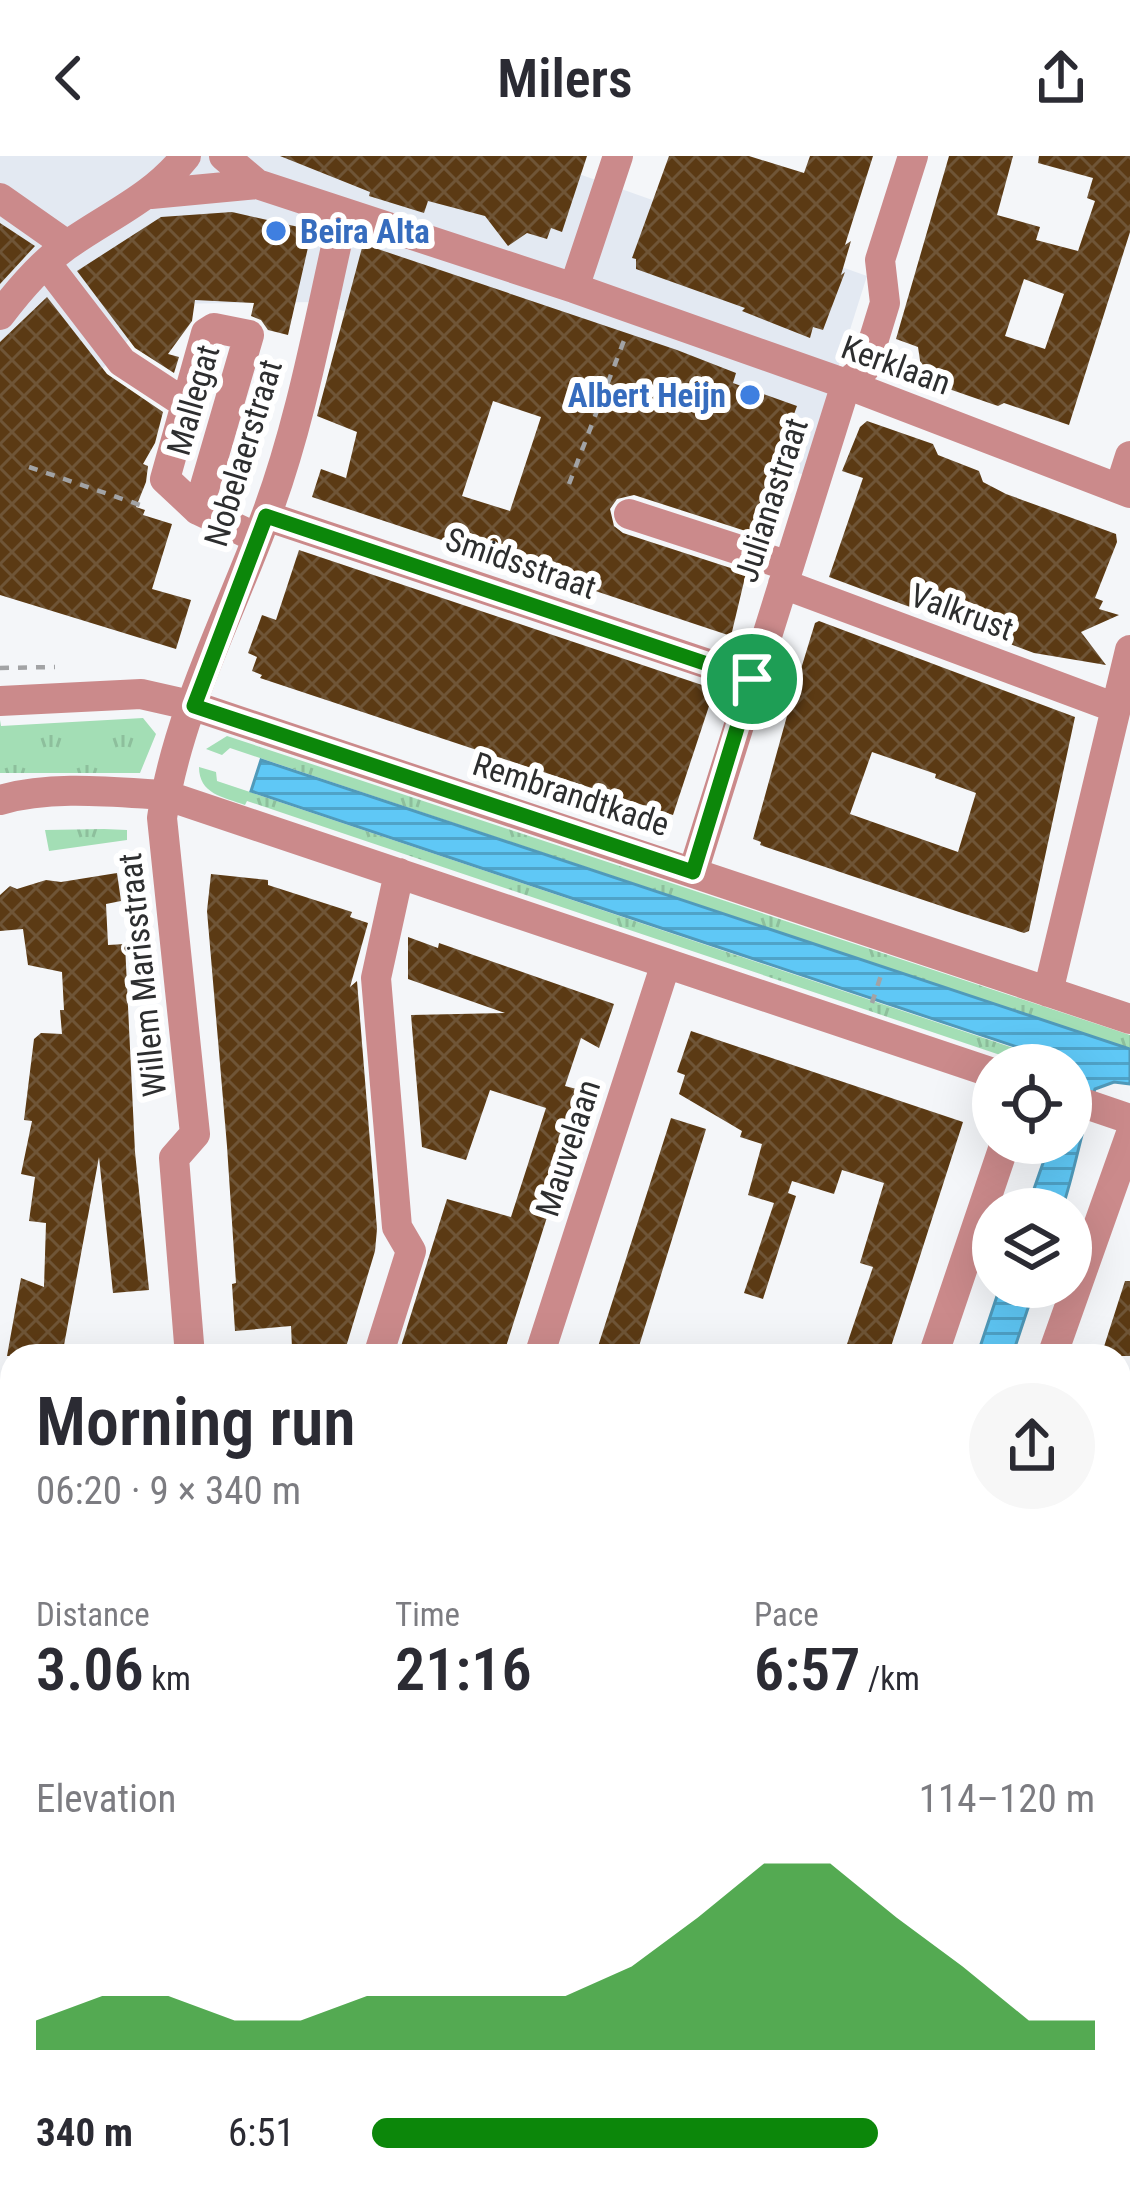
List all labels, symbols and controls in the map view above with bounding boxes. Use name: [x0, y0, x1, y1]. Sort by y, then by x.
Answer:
icon: back: [36, 45, 102, 111]
icon: share: [1028, 45, 1094, 111]
text: Milers: [497, 47, 633, 110]
place label: Beira Alta: [300, 212, 430, 251]
marker: Beira Alta: [263, 218, 289, 244]
street label: Kerklaan: [836, 327, 956, 403]
street label: Mallegat: [159, 340, 227, 460]
street label: Nobelaerstraat: [196, 355, 290, 551]
place label: Albert Heijn: [568, 376, 726, 415]
marker: Albert Heijn: [737, 382, 763, 408]
street label: Julianastraat: [726, 413, 816, 587]
street label: Smidsstraat: [441, 519, 601, 607]
street label: Valkrust: [905, 575, 1019, 649]
pin: [701, 628, 803, 730]
icon: arrive: [719, 646, 785, 712]
street label: Rembrandtkade: [468, 744, 674, 844]
street label: Willem Marisstraat: [110, 851, 174, 1099]
map controls: [972, 1044, 1092, 1308]
button: locate: [972, 1044, 1092, 1164]
street label: Mauvelaan: [528, 1075, 608, 1221]
button: layers: [972, 1188, 1092, 1308]
button: share: [969, 1383, 1095, 1509]
text: Morning run: [36, 1384, 356, 1461]
text: 06:20 · 9 × 340 m: [36, 1468, 301, 1514]
text: Distance: [36, 1595, 150, 1634]
text: Time: [395, 1595, 460, 1634]
text: Pace: [754, 1595, 819, 1634]
text: 3.06: [36, 1634, 144, 1705]
text: 21:16: [395, 1634, 532, 1705]
text: 6:57: [754, 1634, 860, 1705]
text: km: [144, 1659, 191, 1698]
text: /km: [860, 1659, 920, 1698]
text: Elevation: [36, 1776, 176, 1822]
text: 114–120 m: [919, 1776, 1095, 1822]
text: 340 m: [36, 2110, 133, 2156]
text: 6:51: [228, 2110, 295, 2156]

